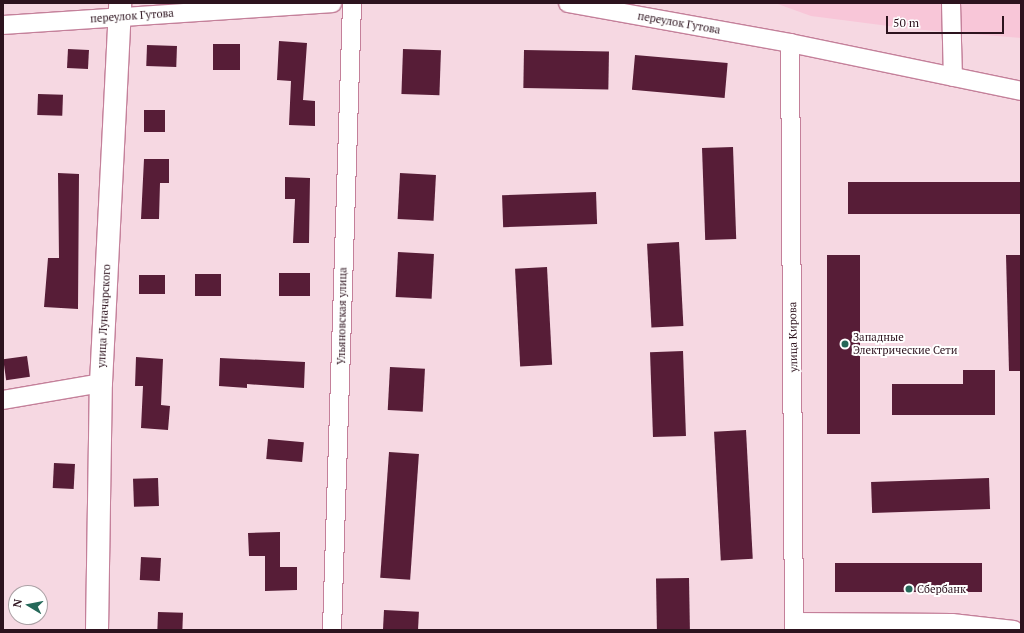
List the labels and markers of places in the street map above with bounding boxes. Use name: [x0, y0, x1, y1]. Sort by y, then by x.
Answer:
place label: Западные Электрические Сети: [853, 331, 957, 357]
marker: Западные Электрические Сети: [840, 339, 850, 349]
place label: Сбербанк: [917, 582, 966, 596]
marker: Сбербанк: [904, 584, 914, 594]

